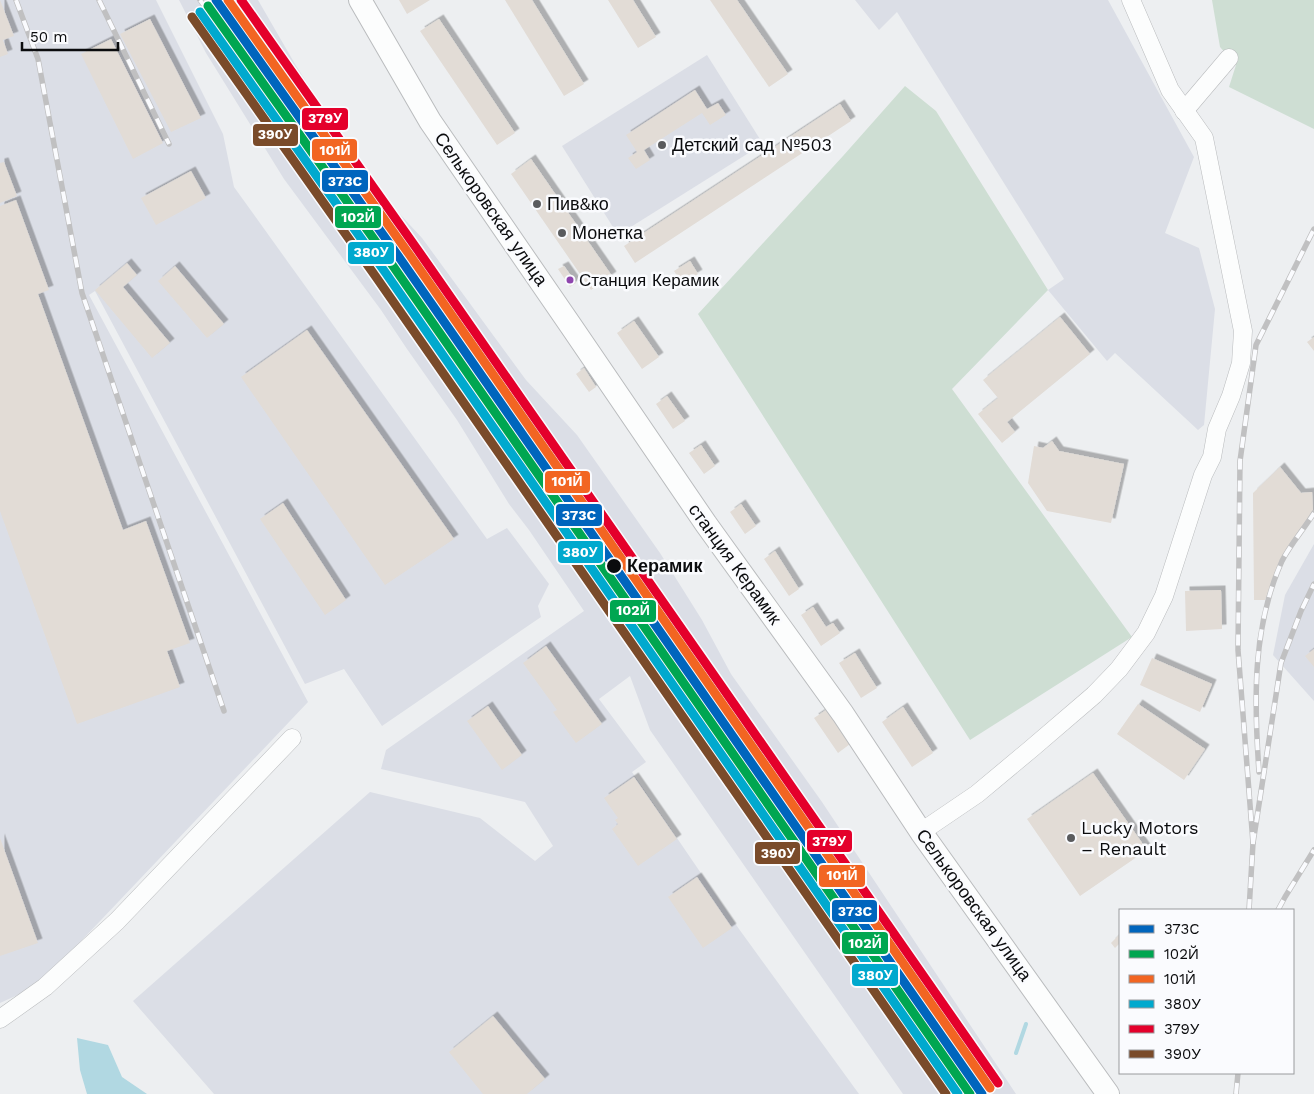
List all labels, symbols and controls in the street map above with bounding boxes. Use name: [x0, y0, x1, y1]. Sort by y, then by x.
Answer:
scale bar: [22, 20, 119, 52]
text: 50 m: [30, 28, 67, 46]
line badge: 379У: [301, 107, 349, 131]
text: 379У: [308, 110, 342, 126]
line badge: 390У: [252, 123, 299, 147]
text: 390У: [258, 126, 293, 142]
street label: Селькоровская улица: [430, 128, 553, 290]
place label: Детский сад №503: [672, 134, 832, 155]
line badge: 101Й: [311, 138, 358, 162]
marker: Детский сад №503: [656, 139, 668, 151]
text: 101Й: [319, 141, 351, 158]
line badge: 373C: [321, 169, 369, 193]
text: 373C: [328, 173, 363, 189]
place label: Пив&ко: [547, 193, 609, 214]
marker: Пив&ко: [531, 198, 543, 210]
line badge: 102Й: [334, 205, 382, 229]
text: 102Й: [341, 208, 375, 225]
place label: Монетка: [572, 222, 644, 243]
marker: Монетка: [556, 227, 568, 239]
line badge: 380У: [347, 241, 395, 265]
text: 380У: [354, 244, 389, 260]
place label: Станция Керамик: [579, 270, 719, 290]
marker: Станция Керамик: [565, 275, 575, 285]
line badge: 101Й: [544, 470, 591, 494]
text: 101Й: [551, 472, 583, 489]
street label: станция Керамик: [685, 499, 786, 628]
line badge: 373C: [555, 503, 603, 527]
text: 373C: [562, 507, 597, 523]
line badge: 380У: [557, 540, 604, 564]
text: 380У: [563, 544, 598, 560]
place label: Керамик: [627, 555, 703, 576]
marker: Керамик: [605, 557, 623, 575]
line badge: 102Й: [609, 599, 657, 623]
text: 102Й: [616, 601, 650, 618]
place label: Lucky Motors – Renault: [1081, 817, 1199, 859]
street label: Селькоровская улица: [912, 825, 1037, 985]
line badge: 379У: [806, 829, 853, 853]
marker: Lucky Motors – Renault: [1065, 832, 1077, 844]
text: 379У: [812, 833, 846, 849]
line badge: 390У: [754, 841, 801, 865]
text: 390У: [761, 845, 796, 861]
line badge: 101Й: [818, 864, 866, 888]
text: 101Й: [826, 866, 858, 883]
line badge: 373C: [831, 899, 878, 923]
text: 373C: [838, 903, 873, 919]
legend: [1119, 909, 1294, 1074]
text: 373C: [1164, 920, 1200, 938]
line badge: 102Й: [841, 931, 889, 955]
text: 102Й: [848, 934, 882, 951]
text: 102Й: [1164, 945, 1199, 963]
line badge: 380У: [851, 963, 899, 987]
text: 380У: [858, 967, 893, 983]
text: 101Й: [1164, 970, 1196, 988]
text: 380У: [1164, 995, 1201, 1013]
text: 379У: [1164, 1020, 1200, 1038]
text: 390У: [1164, 1045, 1201, 1063]

